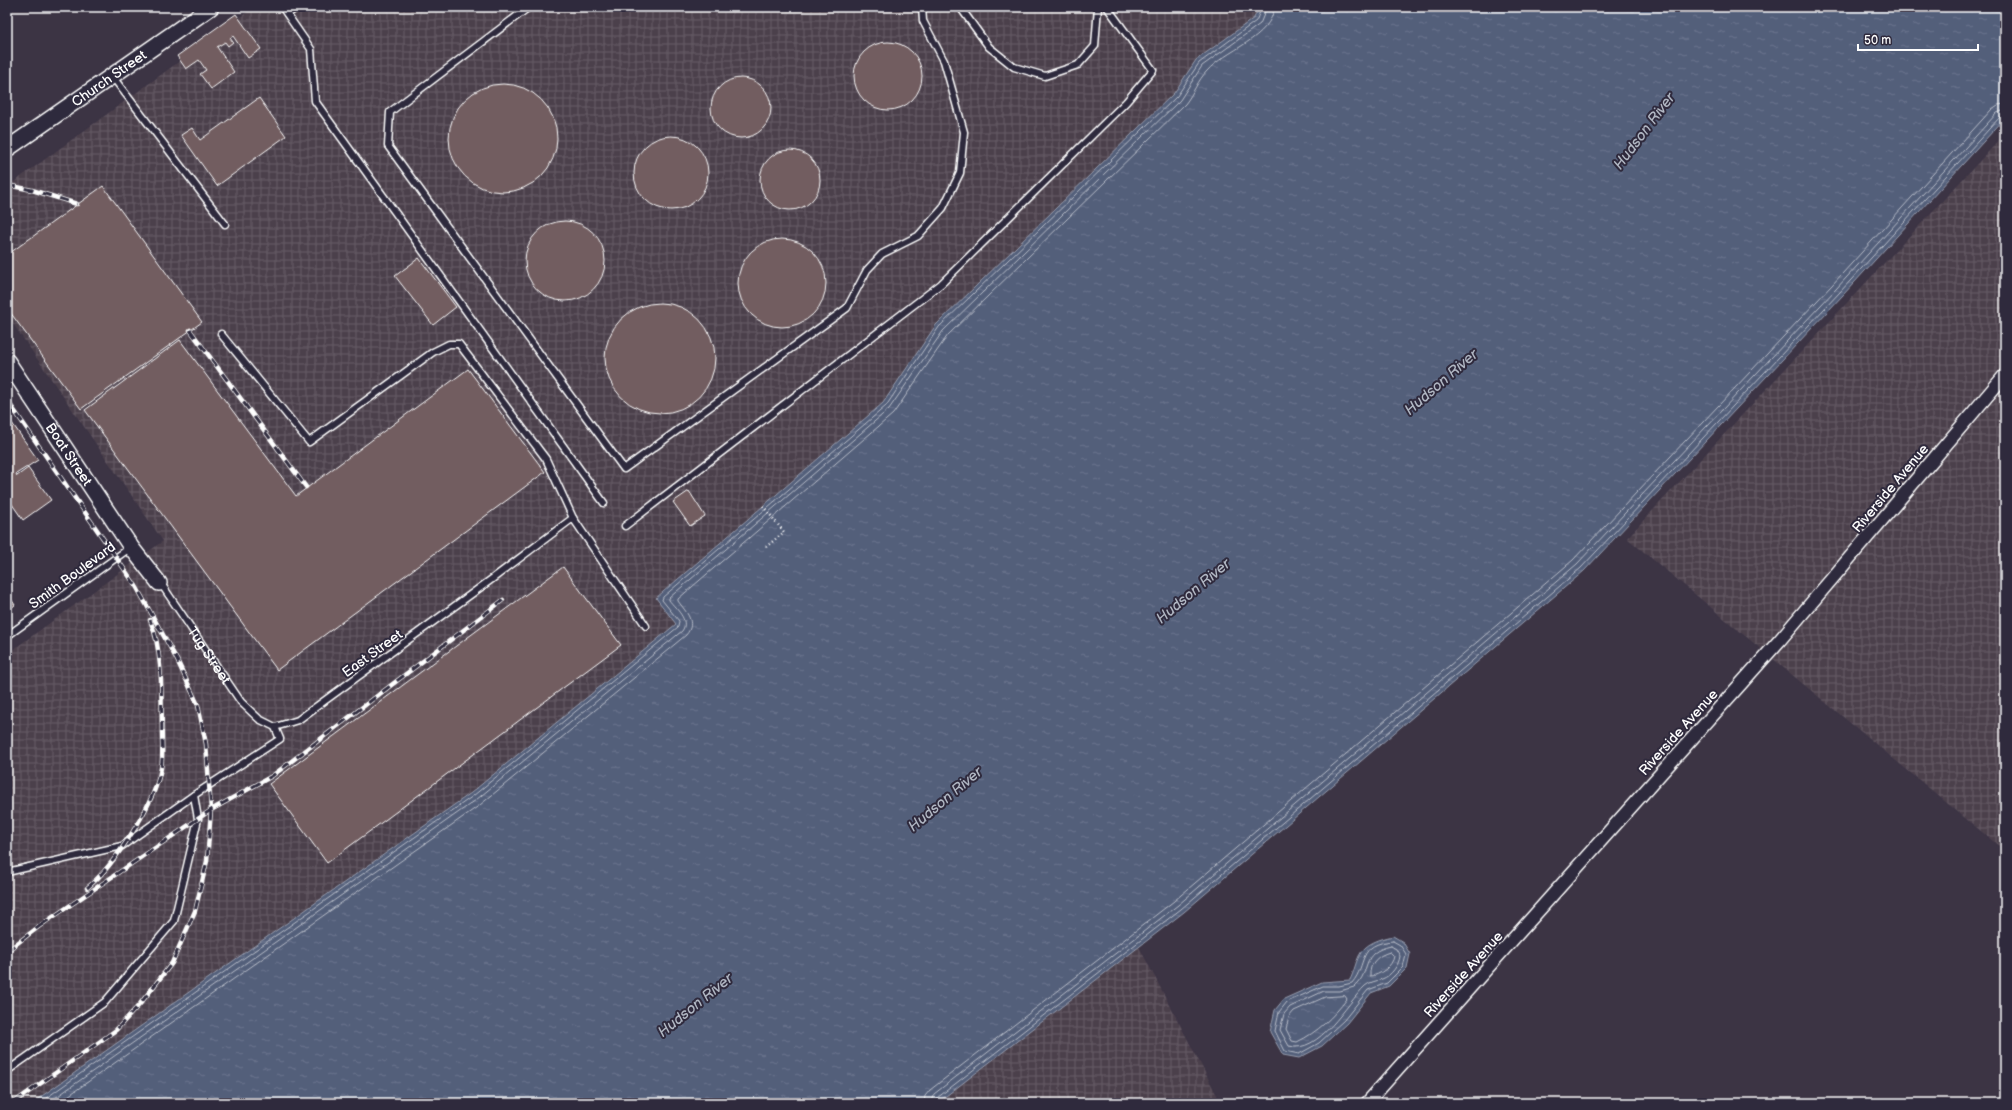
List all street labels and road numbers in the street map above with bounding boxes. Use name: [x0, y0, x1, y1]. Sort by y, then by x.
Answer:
street label: Church Street: [68, 46, 150, 111]
street label: Boat Street: [42, 420, 96, 490]
street label: Riverside Avenue: [1849, 441, 1932, 536]
street label: Smith Boulevard: [26, 538, 119, 613]
street label: Tug Street: [184, 624, 235, 688]
street label: East Street: [339, 625, 406, 681]
street label: Riverside Avenue: [1635, 686, 1721, 779]
street label: Riverside Avenue: [1420, 928, 1506, 1021]

